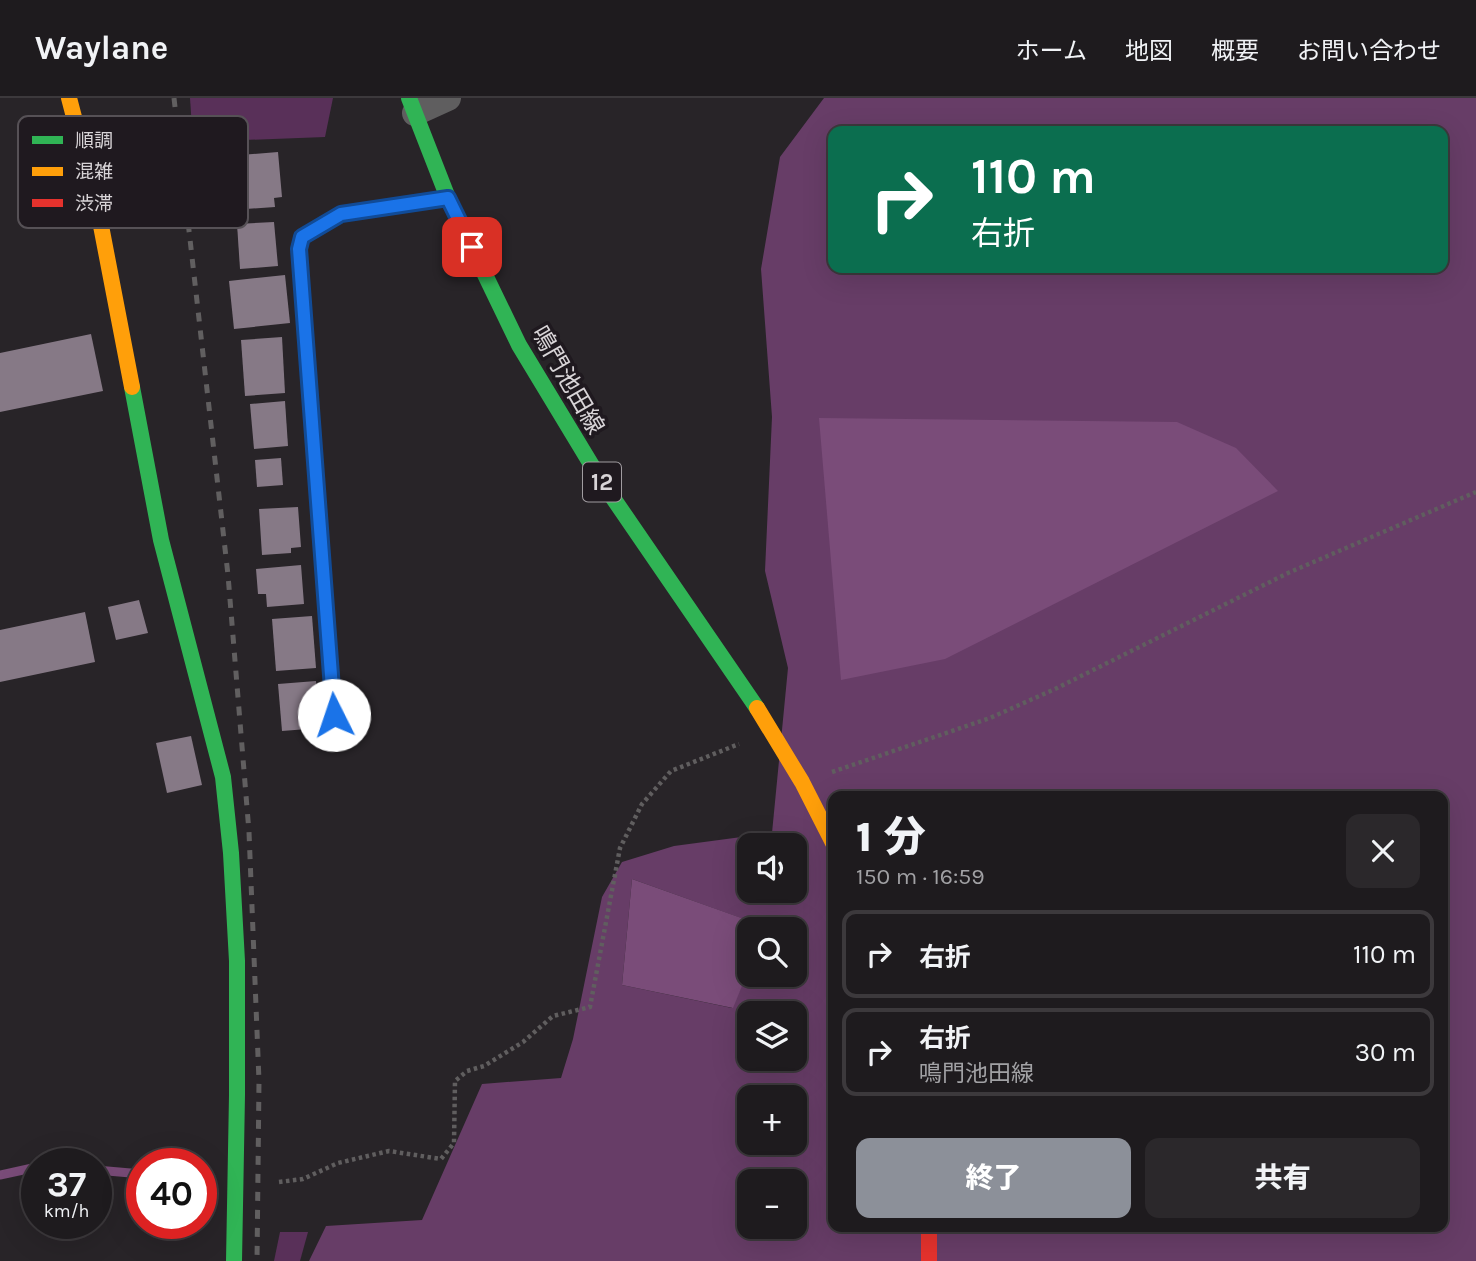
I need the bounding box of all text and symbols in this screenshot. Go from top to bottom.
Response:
text: Waylane [35,29,168,67]
text: ホーム [1016,37,1087,65]
text: 地図 [1125,37,1173,65]
text: 概要 [1211,37,1259,65]
text: お問い合わせ [1297,37,1441,65]
legend [18,116,248,228]
text: 順調 [75,130,113,152]
text: 110 m [971,148,1096,205]
icon: right [856,154,947,245]
text: 混雑 [75,161,113,183]
text: 渋滞 [75,193,113,215]
text: 右折 [971,215,1035,252]
pin [442,217,502,277]
icon: arrive [453,228,491,266]
street label: 鳴門池田線 [526,321,610,439]
road number: 12 [583,462,621,502]
position arrow [297,678,371,752]
text: 1 分 [856,812,925,862]
button: close [1346,814,1420,888]
map controls [737,833,807,1239]
button: sound [737,833,807,903]
text: 150 m · 16:59 [856,863,985,890]
button: search [737,917,807,987]
icon: right [860,935,898,973]
text: 110 m [1353,939,1416,970]
text: 右折 [919,942,971,973]
button: layers [737,1001,807,1071]
text: 右折 [919,1023,971,1054]
icon: right [860,1033,898,1071]
text: 30 m [1355,1037,1416,1068]
text: 鳴門池田線 [919,1060,1034,1087]
button: + [737,1085,807,1155]
button: 終了 [856,1138,1131,1218]
button: 共有 [1145,1138,1420,1218]
speed limit sign: 40 [126,1148,217,1239]
text: 37 [47,1164,86,1205]
button: − [737,1169,807,1239]
text: km/h [44,1200,89,1222]

